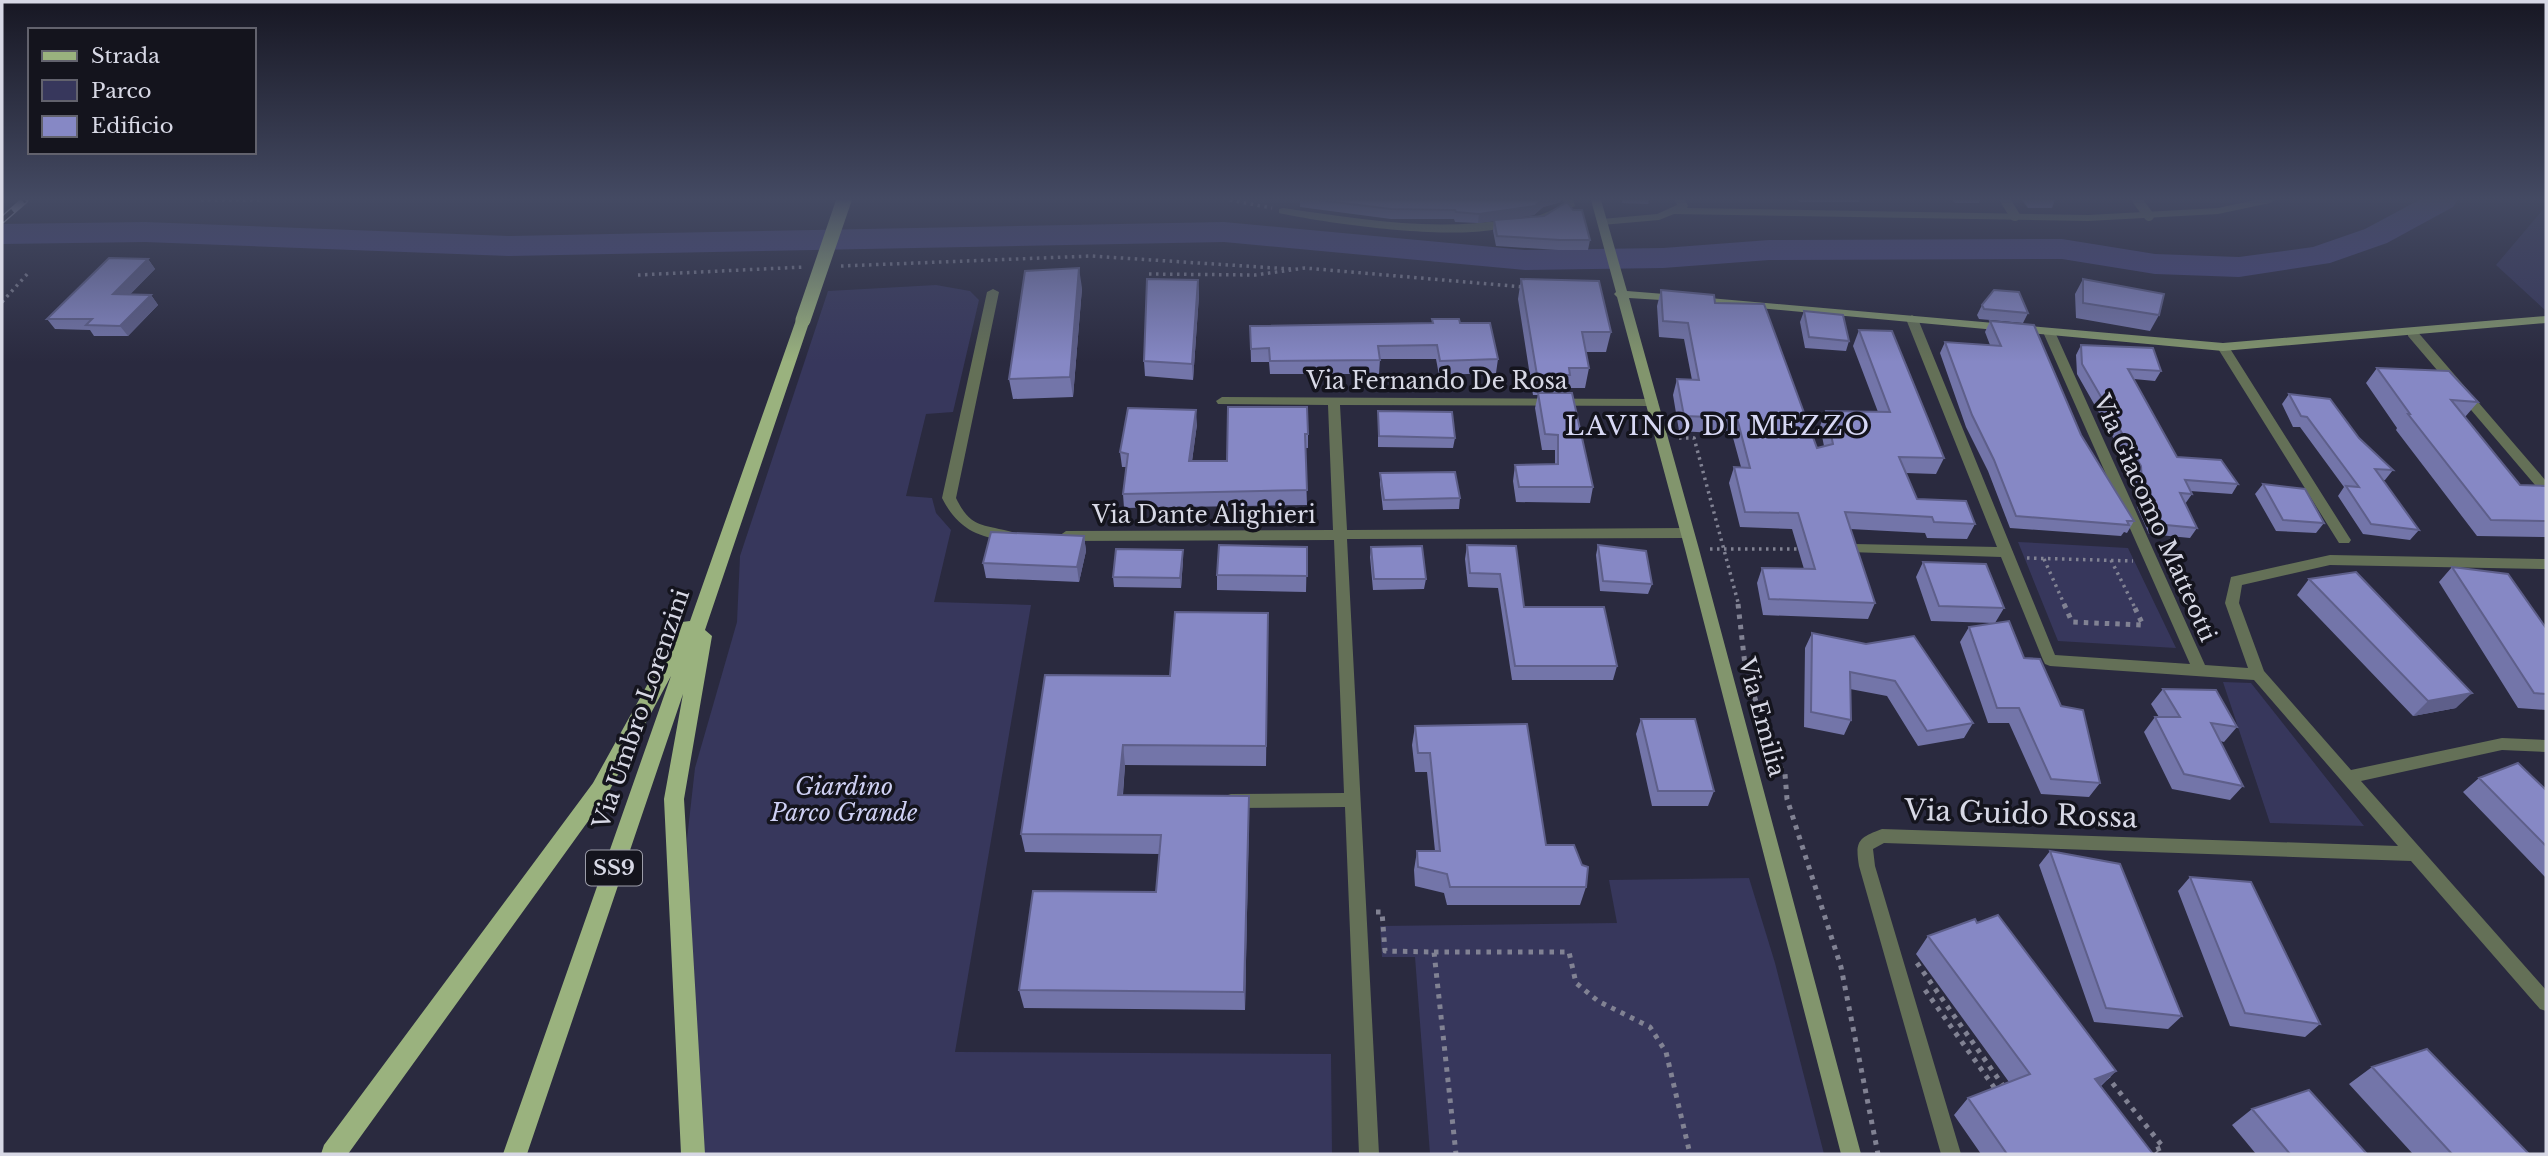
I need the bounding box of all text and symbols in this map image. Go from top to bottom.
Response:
legend [28,28,256,154]
text: Strada [91,43,160,69]
text: Parco [91,78,152,104]
text: Edificio [91,113,173,139]
street label: Via Fernando De Rosa [1305,367,1568,395]
street label: Via Giacomo Matteotti [2087,389,2222,646]
district label: LAVINO DI MEZZO [1565,410,1871,442]
street label: Via Dante Alighieri [1091,501,1316,529]
street label: Via Umbro Lorenzini [586,585,695,834]
street label: Via Emilia [1732,653,1791,780]
park label: Giardino Parco Grande [769,773,918,827]
street label: Via Guido Rossa [1903,792,2139,836]
road number: SS9 [586,850,642,886]

